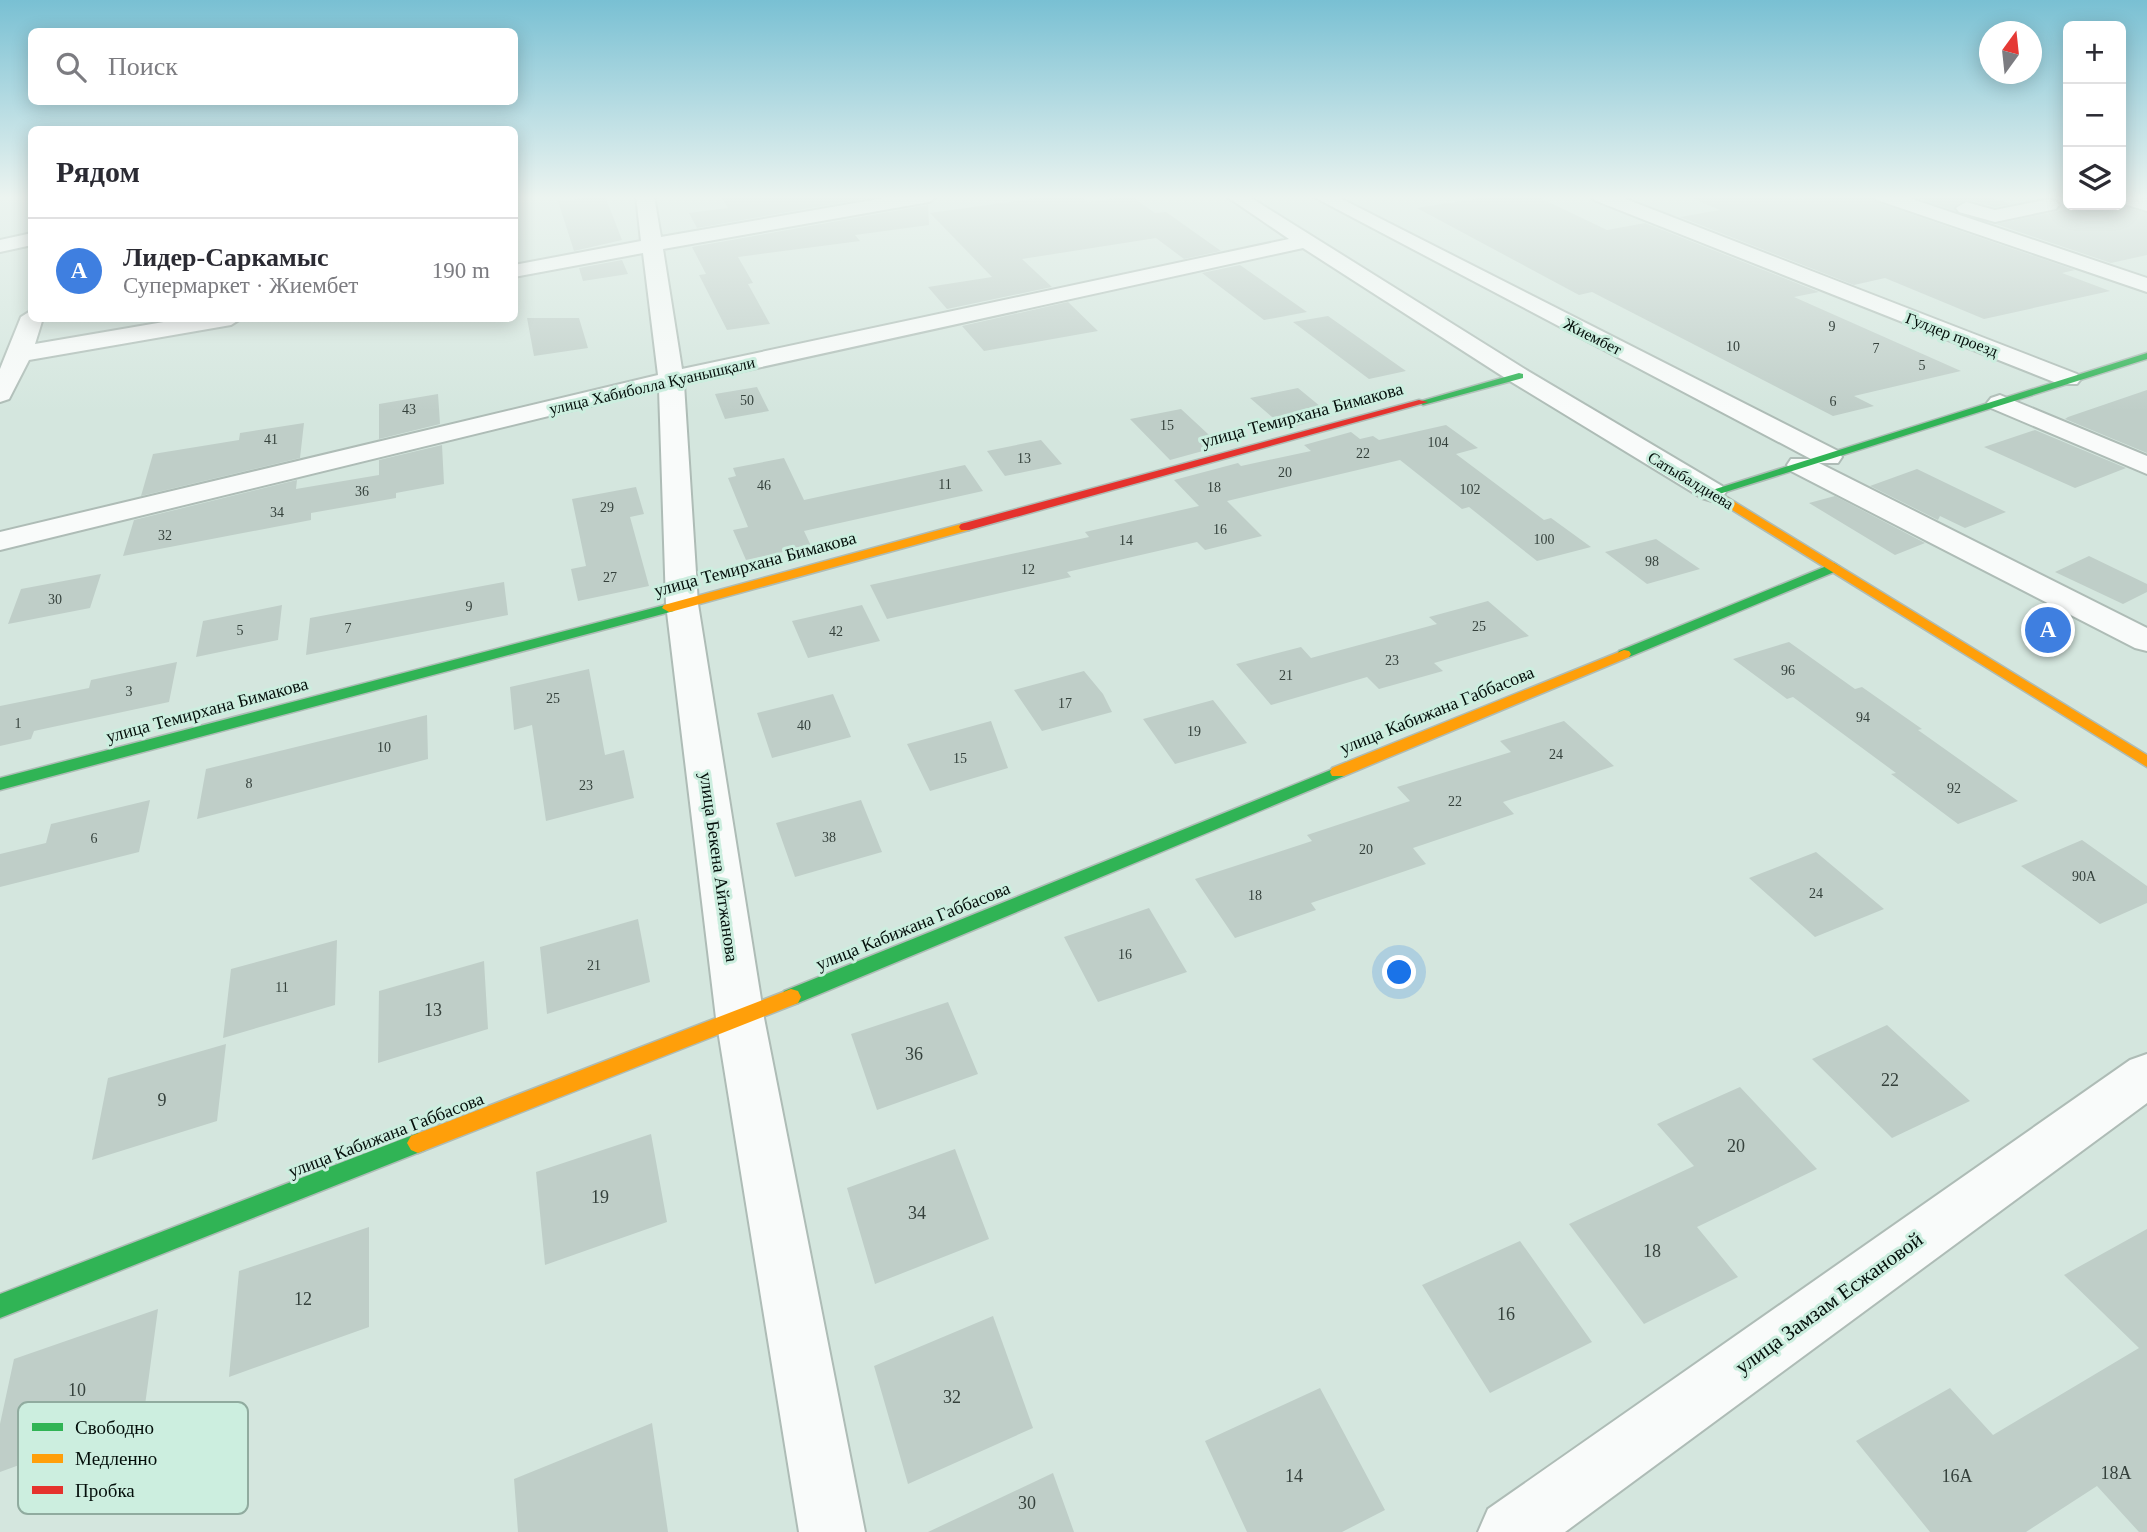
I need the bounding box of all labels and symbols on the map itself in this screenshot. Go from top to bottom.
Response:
north arrow [1979,21,2042,84]
street label: Гулдер проезд [1903,309,2000,361]
street label: Жиембет [1561,315,1624,358]
house number: 9 [1829,319,1836,334]
house number: 10 [1726,339,1740,354]
house number: 7 [1873,341,1880,356]
street label: улица Хабиболла Қуанышқали [548,353,757,418]
house number: 5 [1919,358,1926,373]
street label: улица Темирхана Бимакова [1199,378,1405,452]
house number: 50 [740,393,754,408]
house number: 6 [1830,394,1837,409]
house number: 43 [402,402,416,417]
house number: 15 [1160,418,1174,433]
house number: 41 [264,432,278,447]
house number: 104 [1428,435,1449,450]
house number: 22 [1356,446,1370,461]
street label: Сатыбалдиева [1644,448,1737,513]
house number: 13 [1017,451,1031,466]
house number: 20 [1278,465,1292,480]
house number: 11 [938,477,952,492]
house number: 46 [757,478,771,493]
house number: 18 [1207,480,1221,495]
house number: 102 [1460,482,1481,497]
house number: 36 [355,484,369,499]
house number: 29 [600,500,614,515]
house number: 34 [270,505,284,520]
house number: 16 [1213,522,1227,537]
street label: улица Темирхана Бимакова [652,527,858,601]
house number: 32 [158,528,172,543]
house number: 100 [1534,532,1555,547]
house number: 14 [1119,533,1133,548]
house number: 98 [1645,554,1659,569]
house number: 12 [1021,562,1035,577]
house number: 27 [603,570,617,585]
house number: 30 [48,592,62,607]
house number: 9 [466,599,473,614]
pin: A [2025,604,2071,656]
house number: 25 [1472,619,1486,634]
house number: 7 [345,621,352,636]
house number: 5 [237,623,244,638]
house number: 42 [829,624,843,639]
house number: 23 [1385,653,1399,668]
street label: улица Кабижана Габбасова [1337,662,1537,758]
house number: 96 [1781,663,1795,678]
house number: 21 [1279,668,1293,683]
street label: улица Темирхана Бимакова [104,673,310,747]
house number: 3 [126,684,133,699]
house number: 25 [546,691,560,706]
house number: 17 [1058,696,1072,711]
house number: 94 [1856,710,1870,725]
house number: 1 [15,716,22,731]
house number: 40 [797,718,811,733]
house number: 19 [1187,724,1201,739]
house number: 10 [377,740,391,755]
house number: 24 [1549,747,1563,762]
house number: 15 [953,751,967,766]
street label: улица Бекена Айтжанова [696,771,742,963]
house number: 8 [246,776,253,791]
house number: 23 [579,778,593,793]
house number: 92 [1947,781,1961,796]
house number: 22 [1448,794,1462,809]
house number: 38 [822,830,836,845]
house number: 6 [91,831,98,846]
house number: 20 [1359,842,1373,857]
house number: 90А [2072,869,2097,884]
street label: улица Кабижана Габбасова [813,878,1013,974]
house number: 24 [1809,886,1823,901]
house number: 18 [1248,888,1262,903]
house number: 16 [1118,947,1132,962]
your location [1382,955,1416,989]
house number: 21 [587,958,601,973]
house number: 11 [275,980,289,995]
house number: 13 [424,1000,442,1020]
house number: 36 [905,1044,923,1064]
house number: 22 [1881,1070,1899,1090]
street label: улица Кабижана Габбасова [286,1088,486,1182]
house number: 9 [158,1090,167,1110]
house number: 20 [1727,1136,1745,1156]
house number: 19 [591,1187,609,1207]
house number: 34 [908,1203,926,1223]
street label: улица Замзам Есжановой [1731,1227,1927,1379]
house number: 18 [1643,1241,1661,1261]
house number: 12 [294,1289,312,1309]
house number: 16 [1497,1304,1515,1324]
house number: 10 [68,1380,86,1400]
house number: 32 [943,1387,961,1407]
legend [18,1402,248,1514]
text: Свободно [75,1417,154,1438]
text: Медленно [75,1448,157,1469]
house number: 18А [2101,1463,2132,1483]
house number: 14 [1285,1466,1303,1486]
house number: 16А [1942,1466,1973,1486]
text: Пробка [75,1480,135,1501]
house number: 30 [1018,1493,1036,1513]

